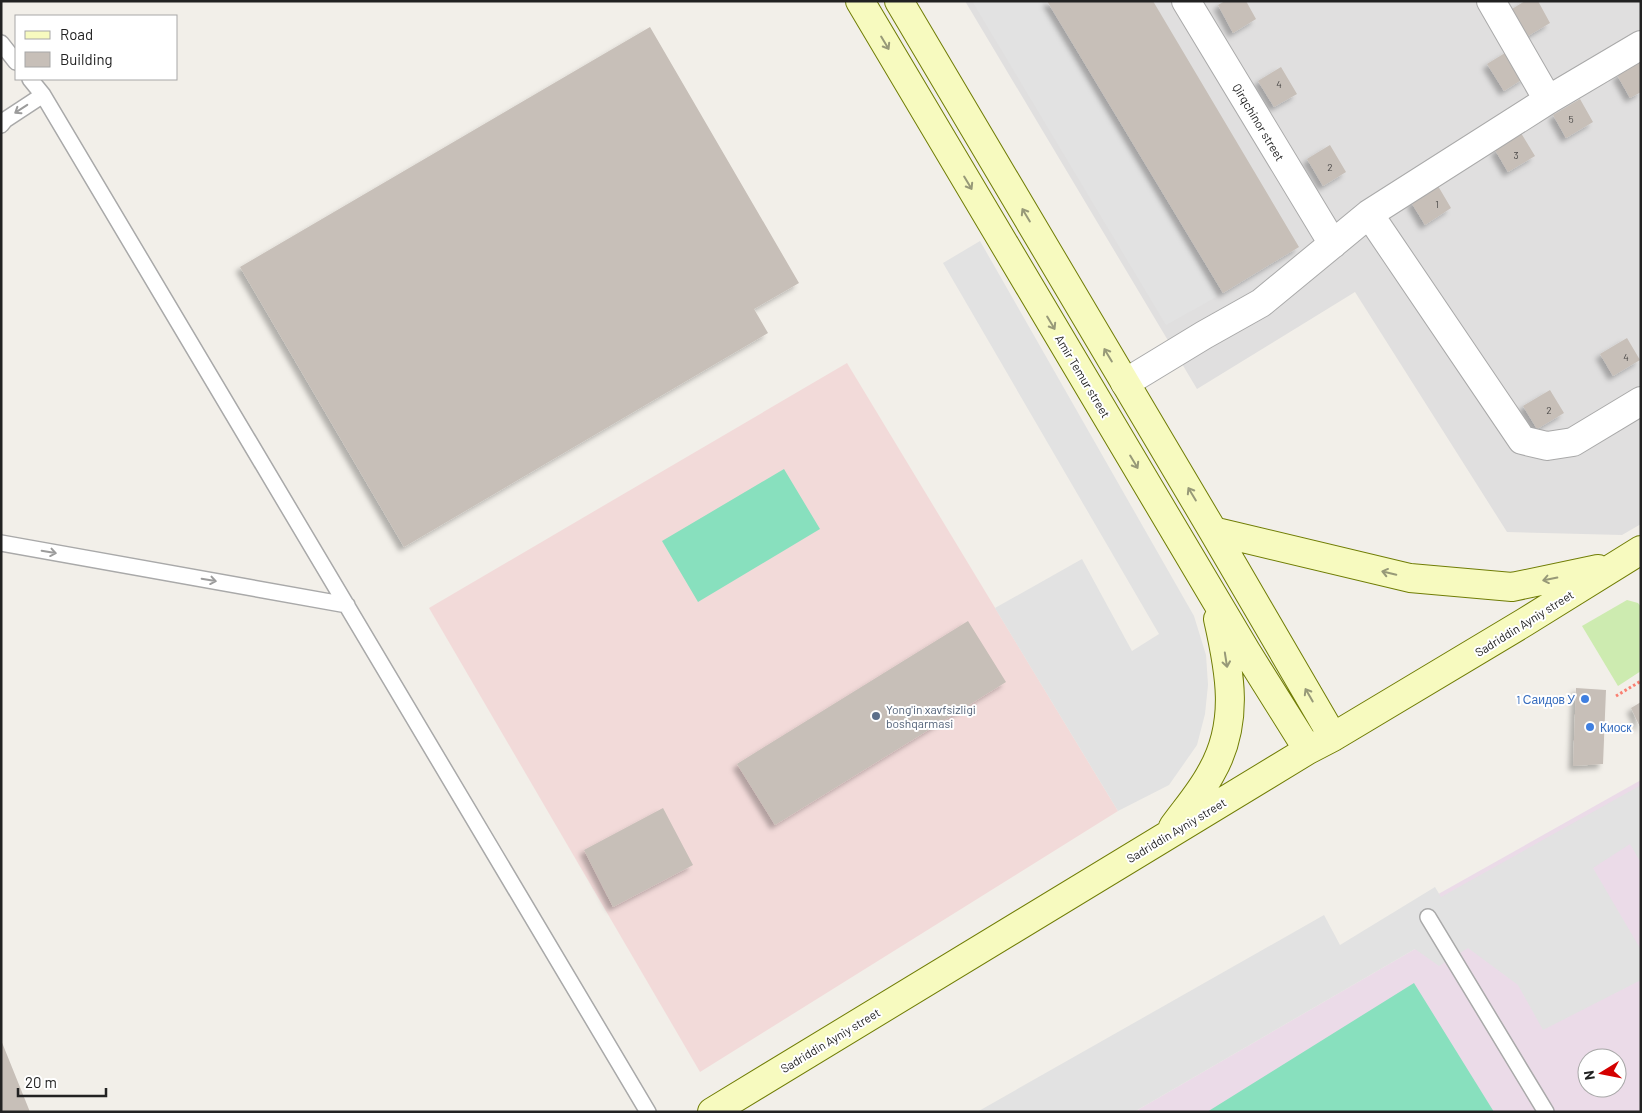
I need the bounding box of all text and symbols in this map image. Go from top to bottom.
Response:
legend [15,15,178,80]
text: Road [60,25,93,43]
one-way arrow [880,36,890,50]
text: Building [60,50,113,68]
house number: 4 [1276,78,1282,90]
street label: Qirqchinor street [1230,81,1288,163]
one-way arrow [15,105,29,115]
house number: 5 [1568,113,1574,125]
house number: 3 [1513,149,1519,161]
house number: 2 [1327,161,1333,173]
one-way arrow [963,175,973,189]
house number: 1 [1435,198,1439,210]
one-way arrow [1020,208,1030,222]
one-way arrow [1046,315,1056,329]
street label: Amir Temur street [1053,332,1113,420]
one-way arrow [1103,348,1113,362]
house number: 4 [1623,351,1629,363]
house number: 2 [1546,404,1552,416]
one-way arrow [1129,455,1139,469]
one-way arrow [1186,488,1196,502]
one-way arrow [41,547,57,557]
one-way arrow [1381,568,1397,577]
one-way arrow [1542,575,1558,585]
one-way arrow [201,576,217,586]
street label: Sadriddin Ayniy street [1472,587,1576,659]
one-way arrow [1222,652,1232,668]
one-way arrow [1303,689,1313,703]
place label: 1 Саидов У [1516,692,1575,707]
marker: 1 Саидов У [1579,693,1591,705]
place label: Yong'in xavfsizligi boshqarmasi [886,702,976,730]
marker: Yong'in xavfsizligi boshqarmasi [870,710,882,722]
place label: Киоск [1600,720,1632,734]
marker: Киоск [1584,721,1596,733]
street label: Sadriddin Ayniy street [1124,795,1228,865]
street label: Sadriddin Ayniy street [778,1005,882,1075]
north arrow [1577,1048,1627,1098]
scale bar [18,1066,105,1098]
text: N [1580,1069,1598,1081]
text: 20 m [25,1073,57,1091]

